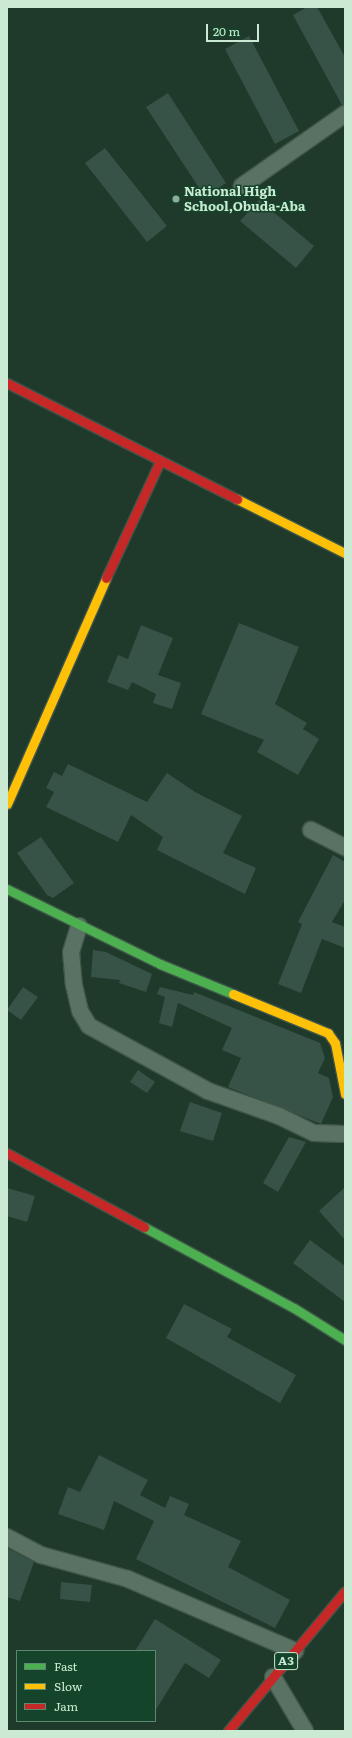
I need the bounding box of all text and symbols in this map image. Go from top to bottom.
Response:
scale bar [208,16,261,42]
text: 20 m [213,22,240,40]
place label: National High School,Obuda-Aba [184,184,305,215]
marker: National High School,Obuda-Aba [171,194,181,204]
legend [16,1650,156,1722]
road number: A3 [274,1651,298,1671]
text: Fast [54,1657,77,1675]
text: Slow [54,1677,82,1695]
text: Jam [54,1697,78,1715]

